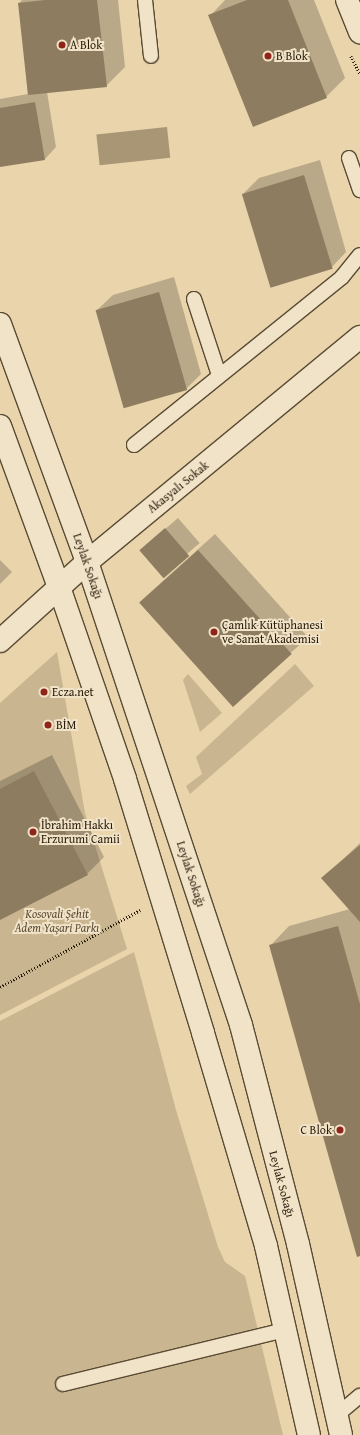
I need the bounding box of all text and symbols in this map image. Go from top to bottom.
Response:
place label: A Blok [70,38,102,52]
marker: A Blok [57,40,67,50]
place label: B Blok [276,49,308,63]
marker: B Blok [263,51,273,61]
street label: Akasyalı Sokak [145,458,211,516]
street label: Leylak Sokağı [70,531,106,601]
place label: Çamlık Kütüphanesi ve Sanat Akademisi [222,618,323,646]
marker: Çamlık Kütüphanesi ve Sanat Akademisi [209,627,219,637]
place label: Ecza.net [52,685,94,699]
marker: Ecza.net [39,687,49,697]
place label: BİM [56,718,76,732]
marker: BİM [43,720,53,730]
place label: İbrahim Hakkı Erzurumi Camii [41,818,120,846]
marker: İbrahim Hakkı Erzurumi Camii [28,827,38,837]
street label: Leylak Sokağı [174,839,208,909]
park label: Kosovali Şehit Adem Yaşari Parkı [15,907,99,935]
place label: C Blok [300,1123,332,1137]
marker: C Blok [335,1125,345,1135]
street label: Leylak Sokağı [266,1149,298,1219]

